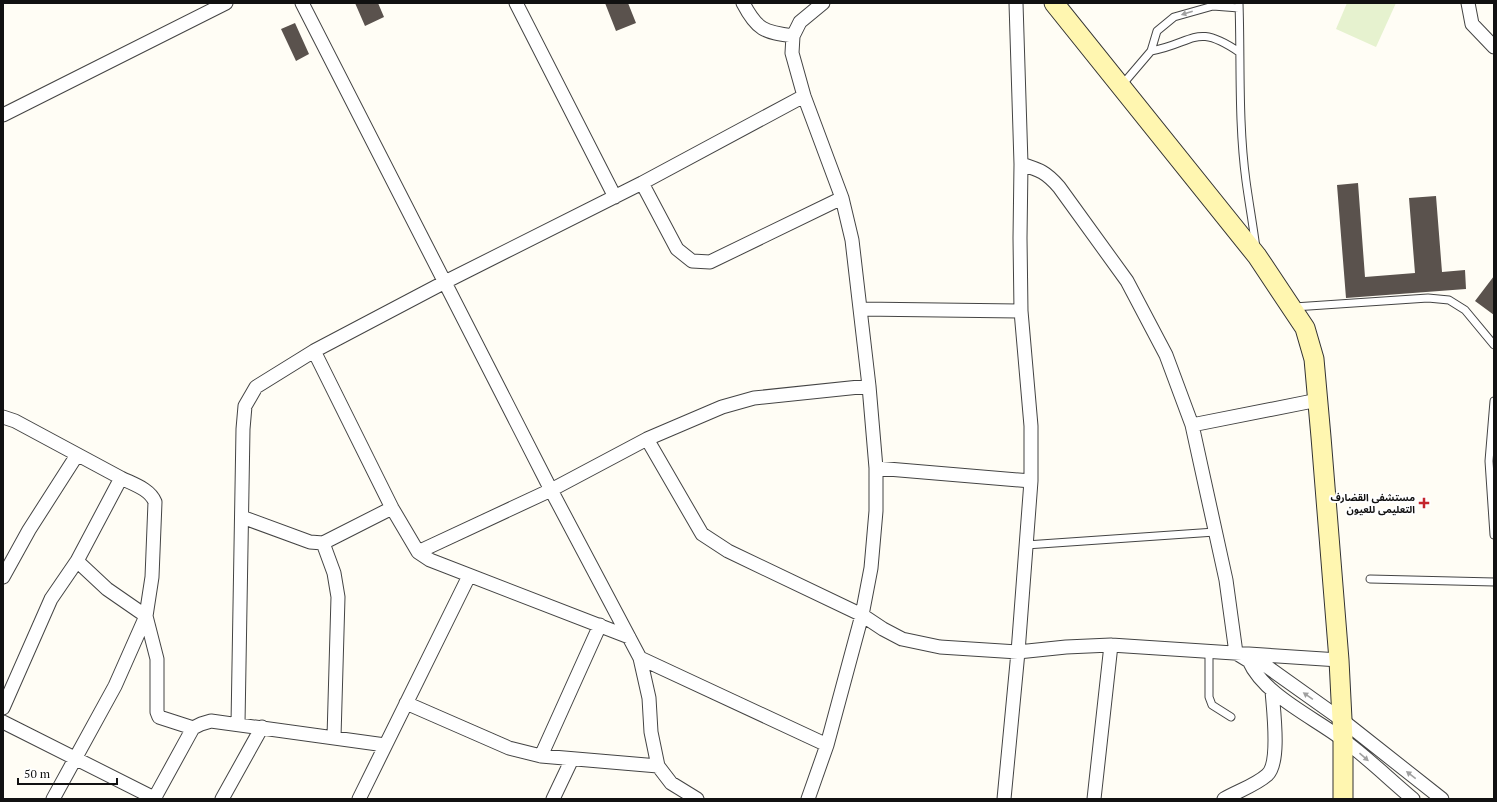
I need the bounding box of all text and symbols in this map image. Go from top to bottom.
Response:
one-way arrow [1180,11,1192,17]
place label: مستشفى القضارف التعليمى للعيون [1330,491,1415,516]
marker: مستشفى القضارف التعليمى للعيون [1418,497,1430,509]
one-way arrow [1302,692,1313,700]
one-way arrow [1358,752,1369,761]
scale bar [18,760,117,786]
text: 50 m [24,766,51,781]
one-way arrow [1405,770,1416,779]

